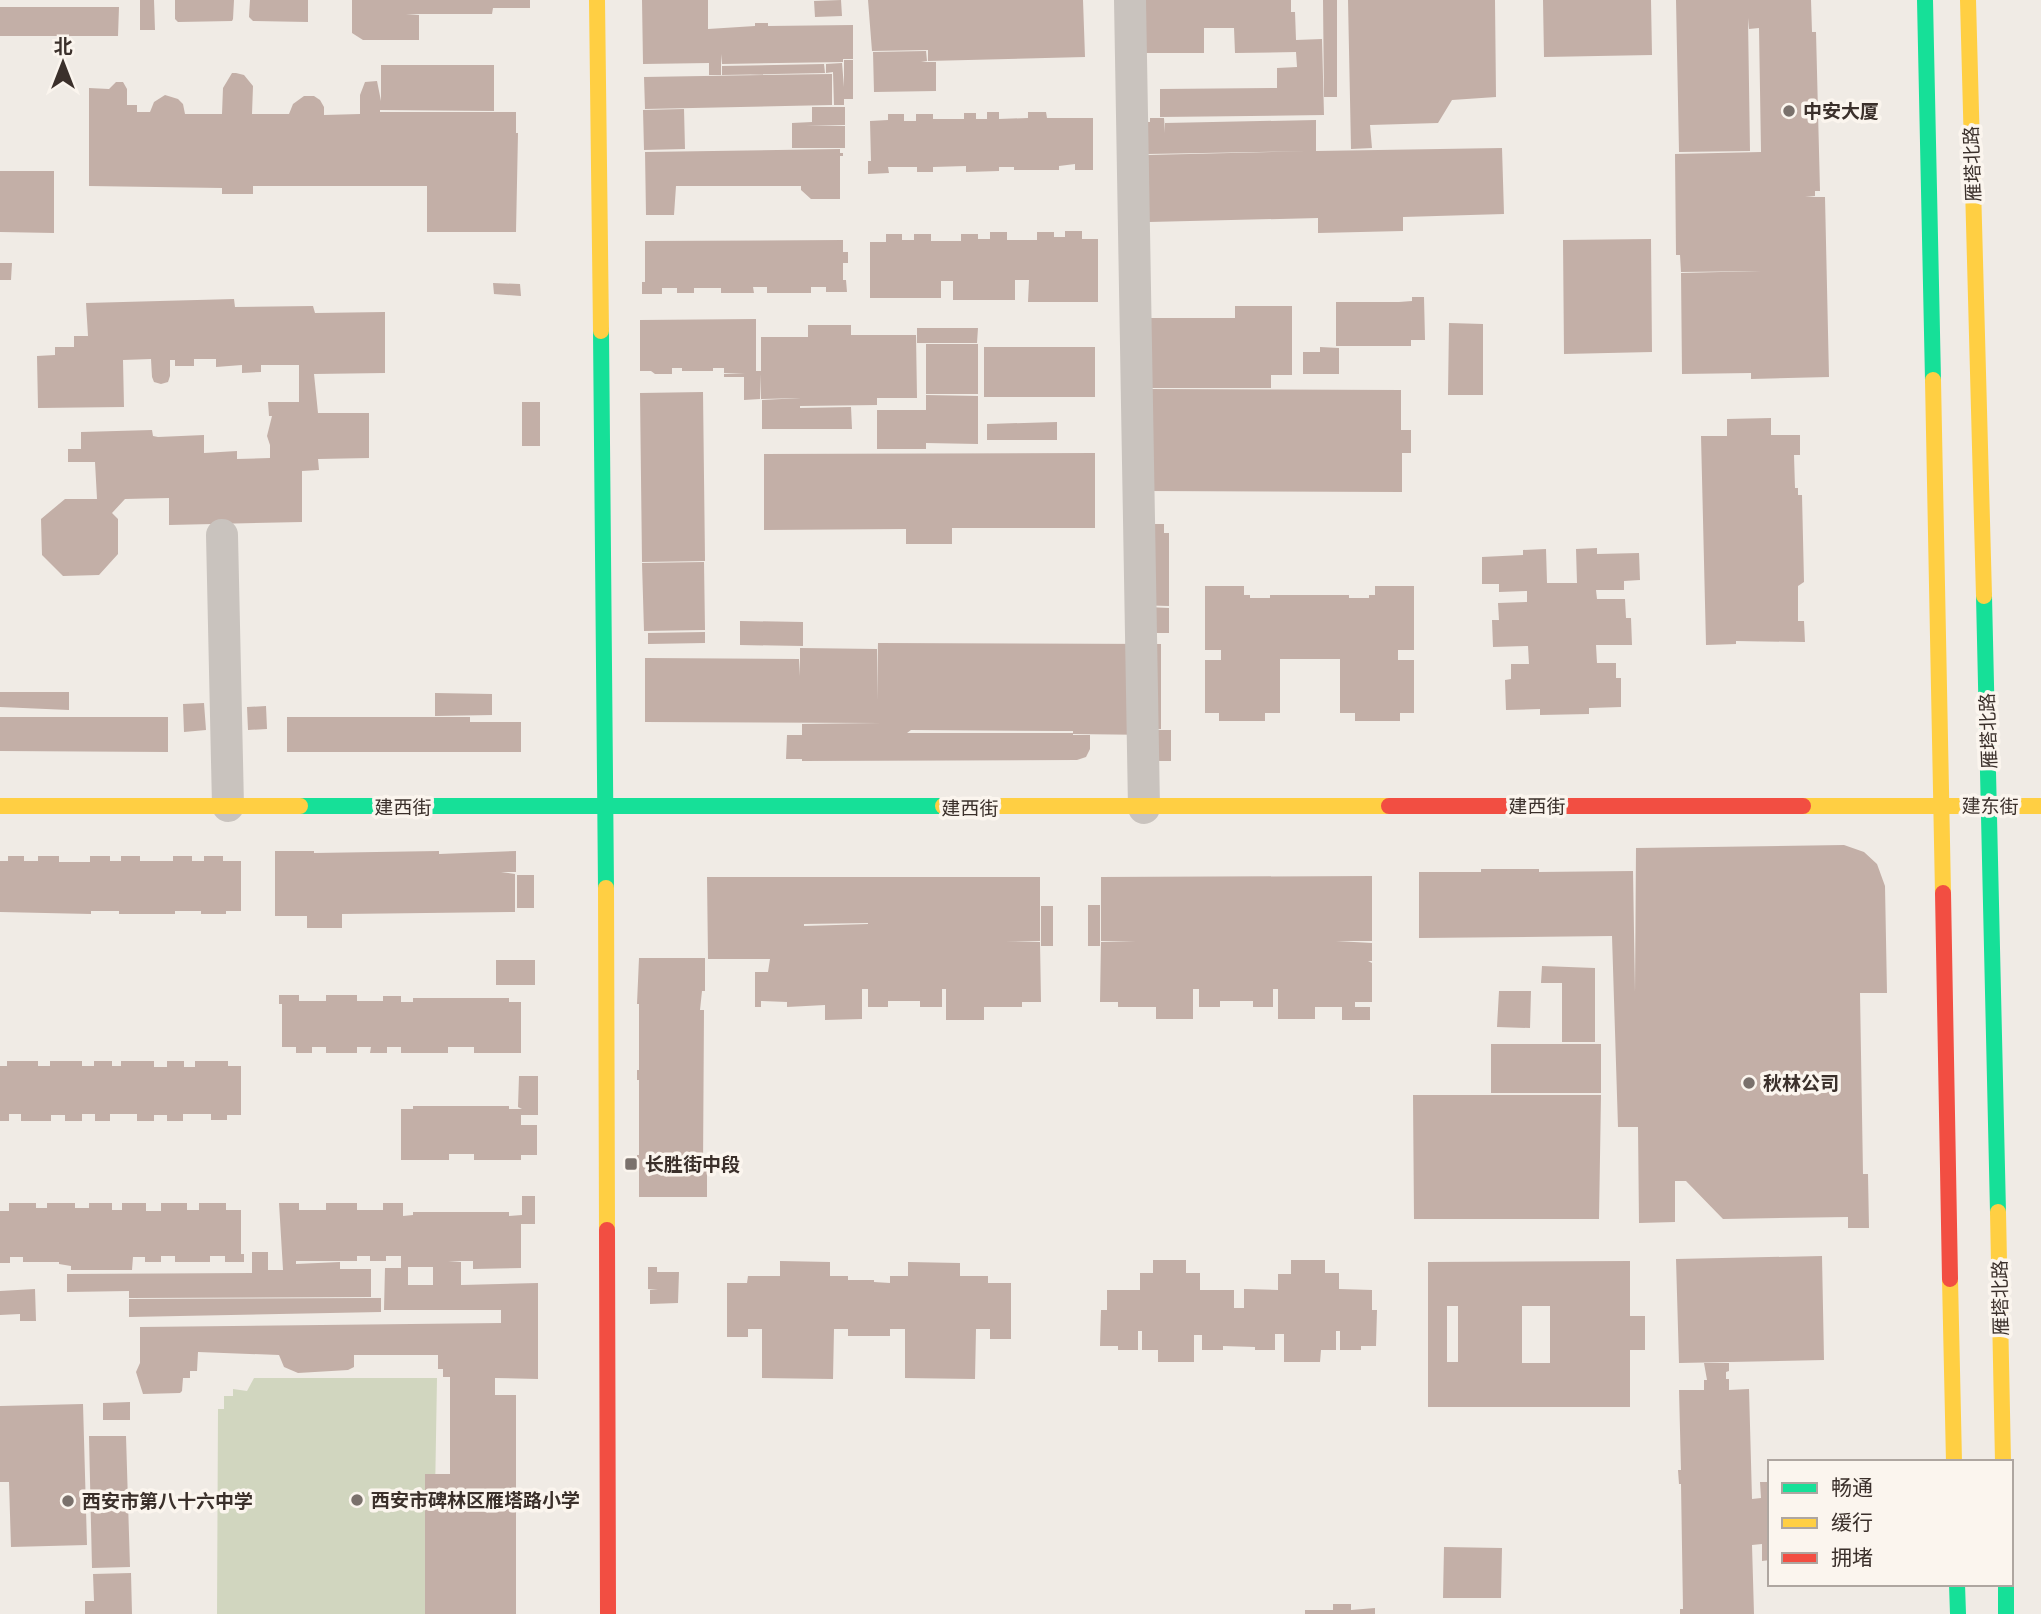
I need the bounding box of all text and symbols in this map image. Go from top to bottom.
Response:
north arrow [28,28,98,98]
text: 北 [53,33,73,59]
place label: 中安大厦 [1803,98,1879,124]
marker: 中安大厦 [1781,103,1797,119]
street label: 雁塔北路 [1958,126,1986,202]
street label: 雁塔北路 [1974,693,2002,769]
street label: 建西街 [1508,793,1566,819]
street label: 建东街 [1961,793,2019,819]
street label: 建西街 [374,794,432,820]
street label: 建西街 [941,795,999,821]
place label: 秋林公司 [1763,1070,1839,1096]
marker: 秋林公司 [1741,1075,1757,1091]
place label: 长胜街中段 [645,1151,740,1177]
marker: 长胜街中段 [623,1156,639,1172]
street label: 雁塔北路 [1986,1260,2014,1336]
legend [1768,1460,2013,1586]
text: 畅通 [1831,1473,1873,1502]
place label: 西安市碑林区雁塔路小学 [371,1487,580,1513]
place label: 西安市第八十六中学 [82,1488,253,1514]
marker: 西安市碑林区雁塔路小学 [349,1492,365,1508]
marker: 西安市第八十六中学 [60,1493,76,1509]
text: 缓行 [1831,1508,1873,1537]
text: 拥堵 [1831,1543,1873,1572]

